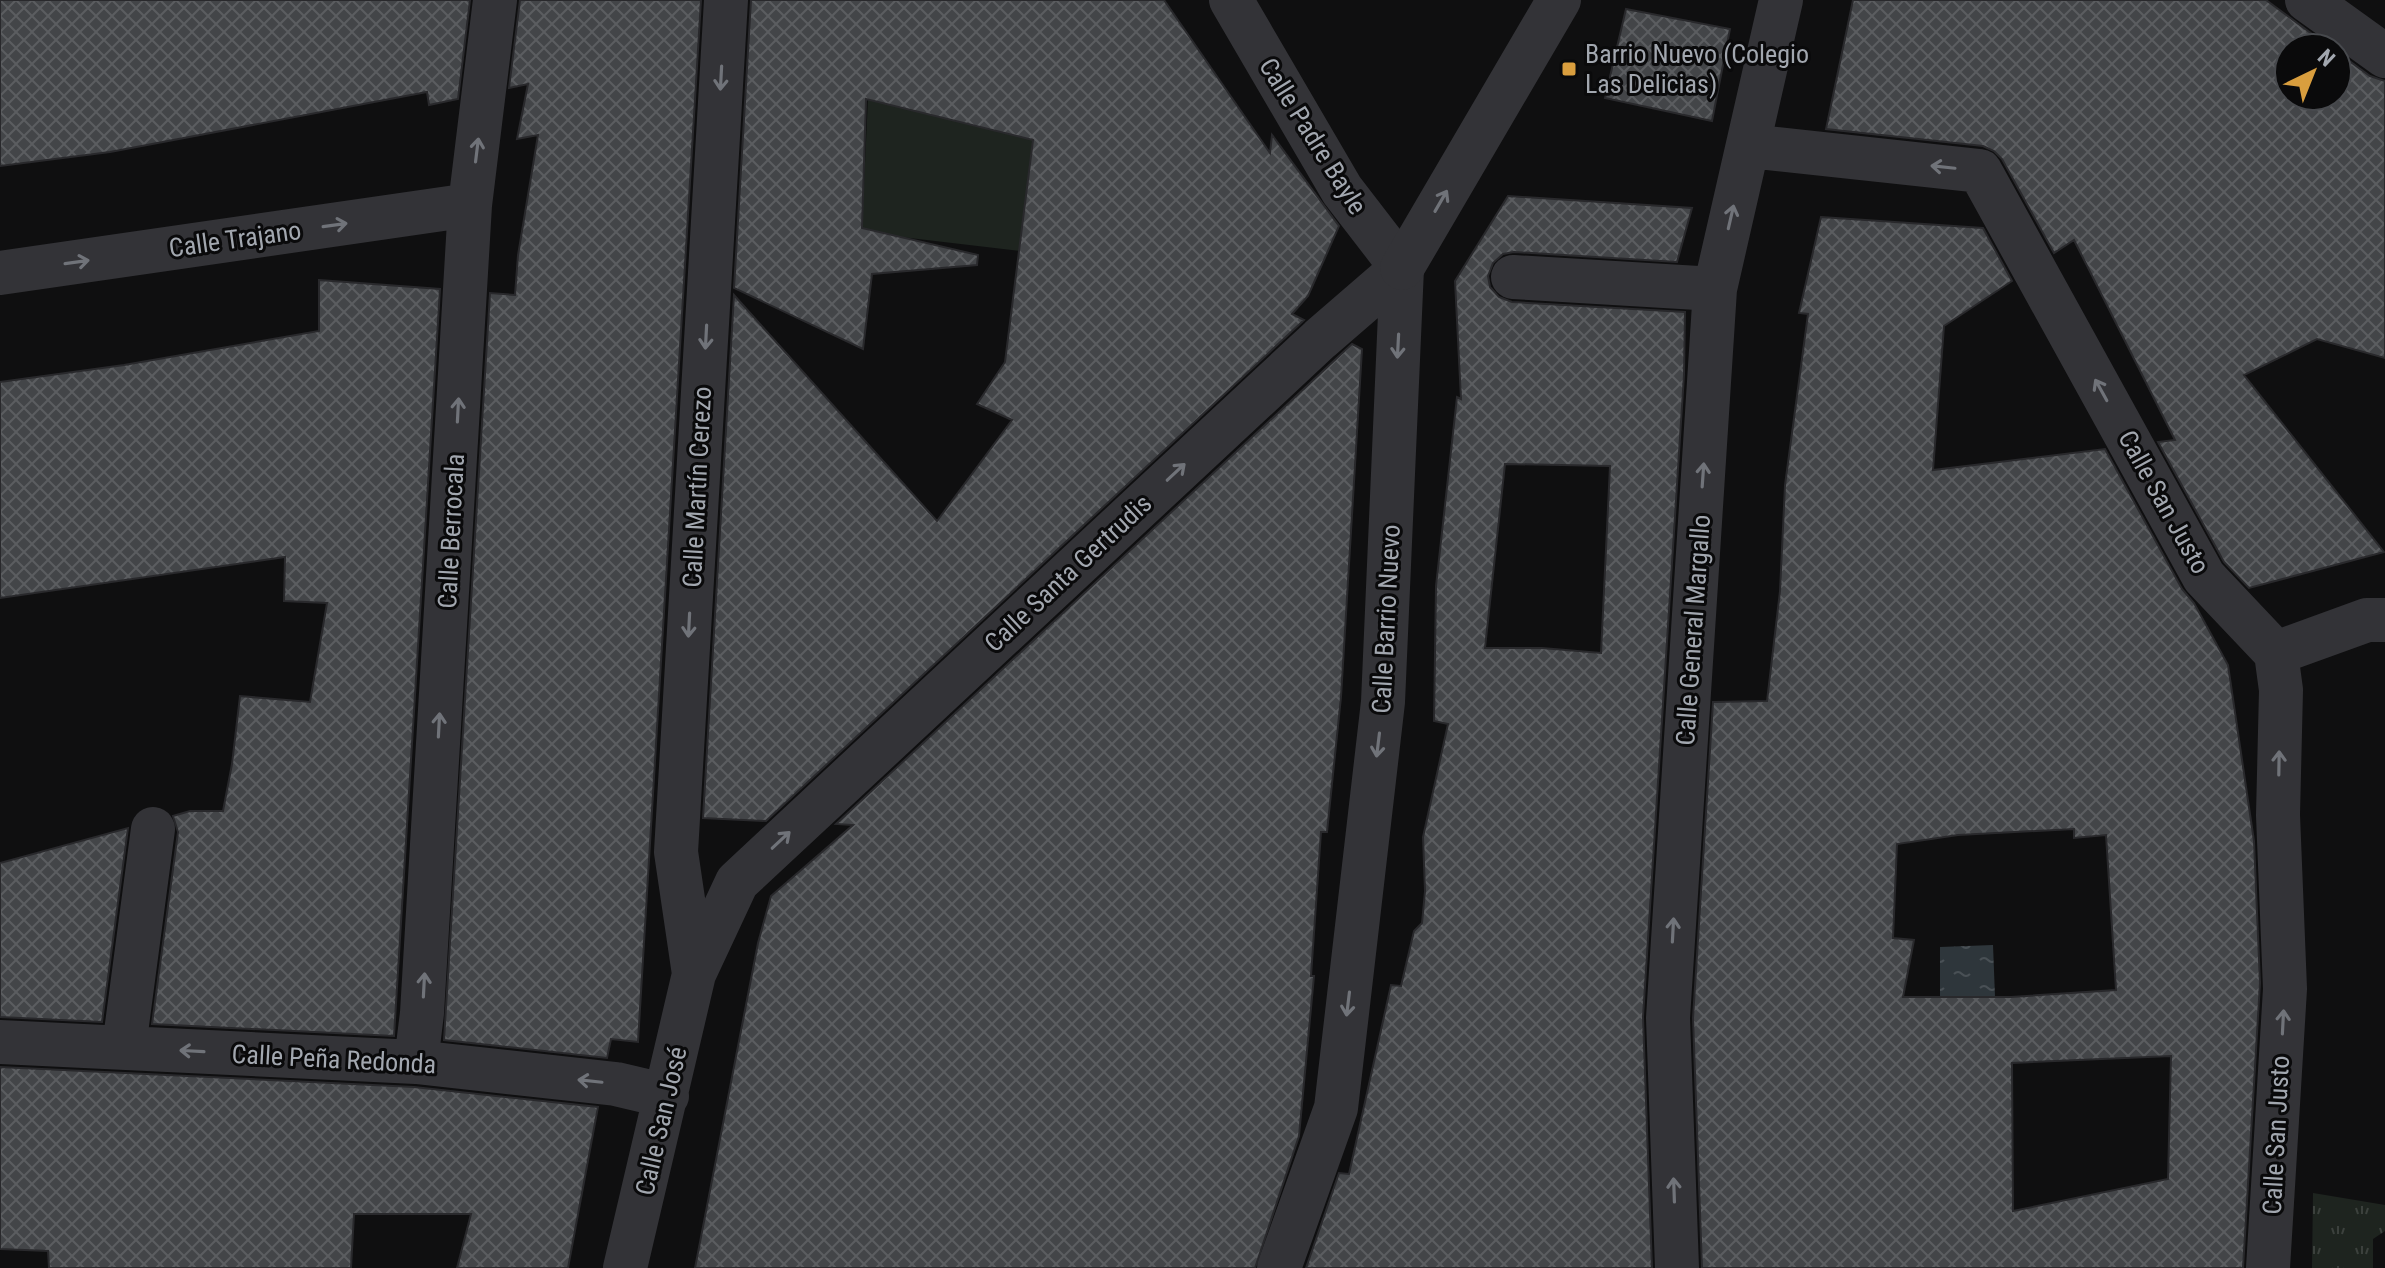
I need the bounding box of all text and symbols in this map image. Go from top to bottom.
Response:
north arrow [2273,32,2353,112]
place label: Barrio Nuevo (Colegio Las Delicias) [1585,39,1809,99]
text: N [2313,44,2340,71]
street label: Calle Padre Bayle [1253,52,1373,220]
marker: Barrio Nuevo (Colegio Las Delicias) [1560,60,1578,78]
one-way arrow [714,64,729,91]
one-way arrow [469,138,484,164]
one-way arrow [1930,159,1957,174]
one-way arrow [1434,190,1450,213]
one-way arrow [1724,205,1739,231]
street label: Calle Trajano [167,215,303,263]
one-way arrow [322,217,347,232]
one-way arrow [64,254,89,269]
one-way arrow [698,323,713,350]
one-way arrow [1391,332,1406,359]
one-way arrow [2093,379,2109,402]
street label: Calle Martín Cerezo [677,386,717,588]
one-way arrow [451,397,466,424]
street label: Calle San Justo [2112,425,2216,579]
street label: Calle Berrocala [432,453,470,609]
one-way arrow [1696,462,1711,489]
one-way arrow [1166,463,1186,482]
street label: Calle Santa Gertrudis [978,488,1158,658]
street label: Calle General Margallo [1670,514,1716,746]
street label: Calle Barrio Nuevo [1366,524,1406,714]
one-way arrow [681,611,696,638]
one-way arrow [432,712,447,739]
one-way arrow [1370,732,1385,757]
one-way arrow [2272,750,2287,777]
one-way arrow [771,831,791,850]
one-way arrow [1666,917,1681,944]
one-way arrow [417,972,432,999]
one-way arrow [1341,990,1356,1017]
one-way arrow [2276,1009,2291,1036]
street label: Calle Peña Redonda [231,1039,437,1079]
one-way arrow [179,1043,206,1058]
street label: Calle San José [629,1044,693,1198]
street label: Calle San Justo [2257,1055,2295,1215]
one-way arrow [577,1074,604,1089]
one-way arrow [1666,1177,1682,1204]

